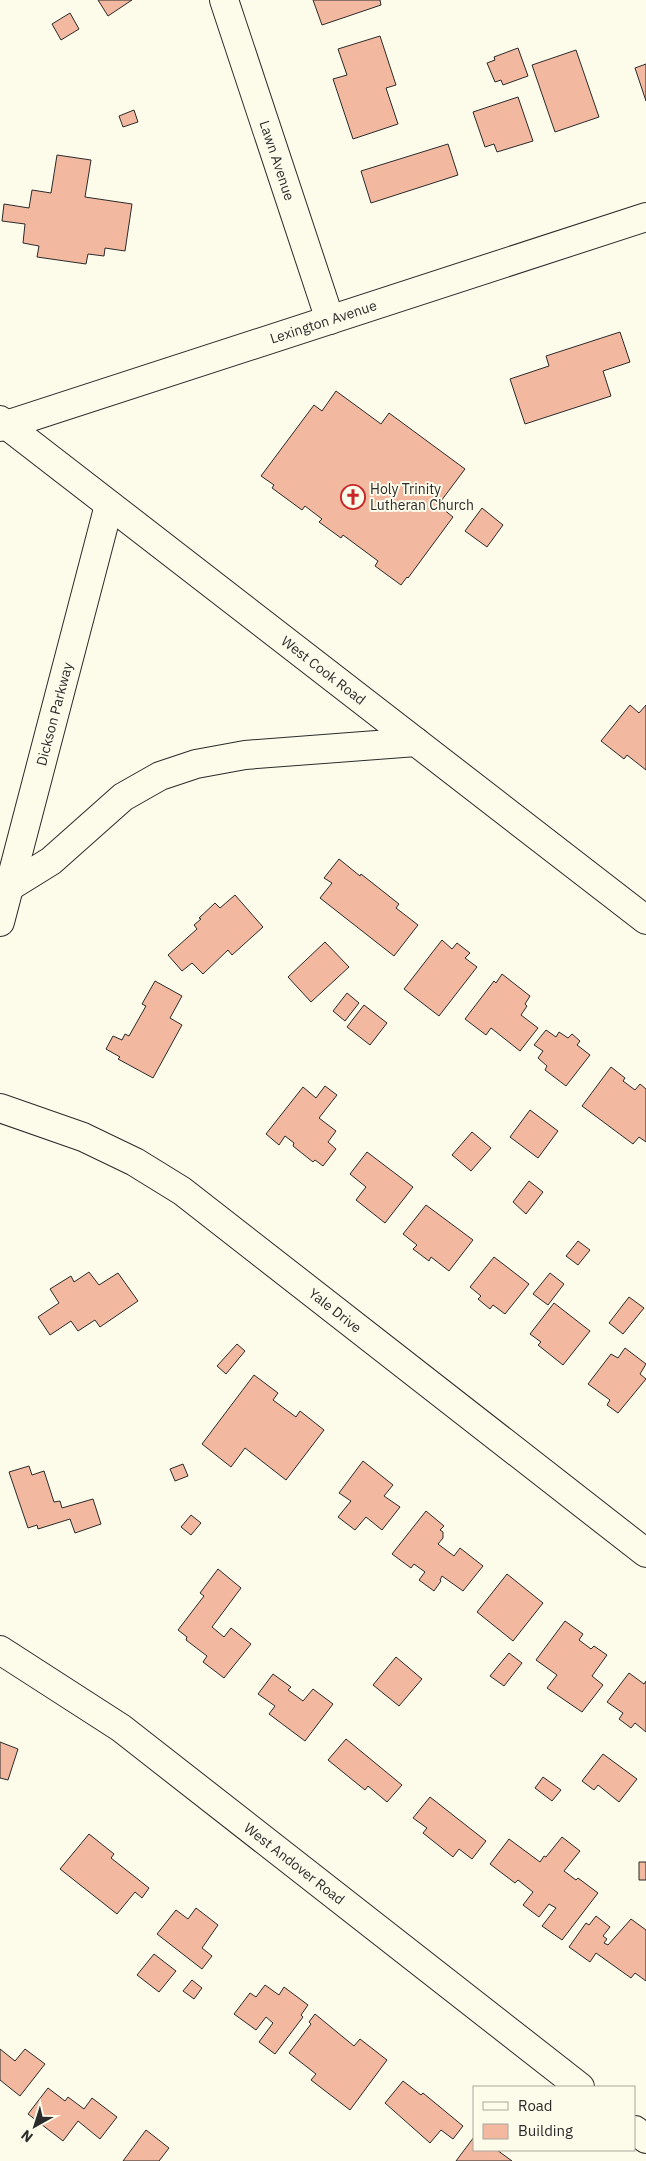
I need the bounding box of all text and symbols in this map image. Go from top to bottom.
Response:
street label: Lawn Avenue [256,118,299,203]
street label: Lexington Avenue [268,296,379,348]
place label: Holy Trinity Lutheran Church [370,480,474,514]
church icon: Holy Trinity Lutheran Church [340,484,366,510]
street label: West Cook Road [278,632,369,709]
street label: Dickson Parkway [32,660,77,768]
street label: Yale Drive [305,1284,365,1337]
street label: West Andover Road [240,1819,348,1908]
legend [473,2086,636,2151]
text: Road [518,2096,553,2115]
north arrow [10,2101,60,2151]
text: Building [518,2121,573,2140]
text: N [17,2126,36,2146]

